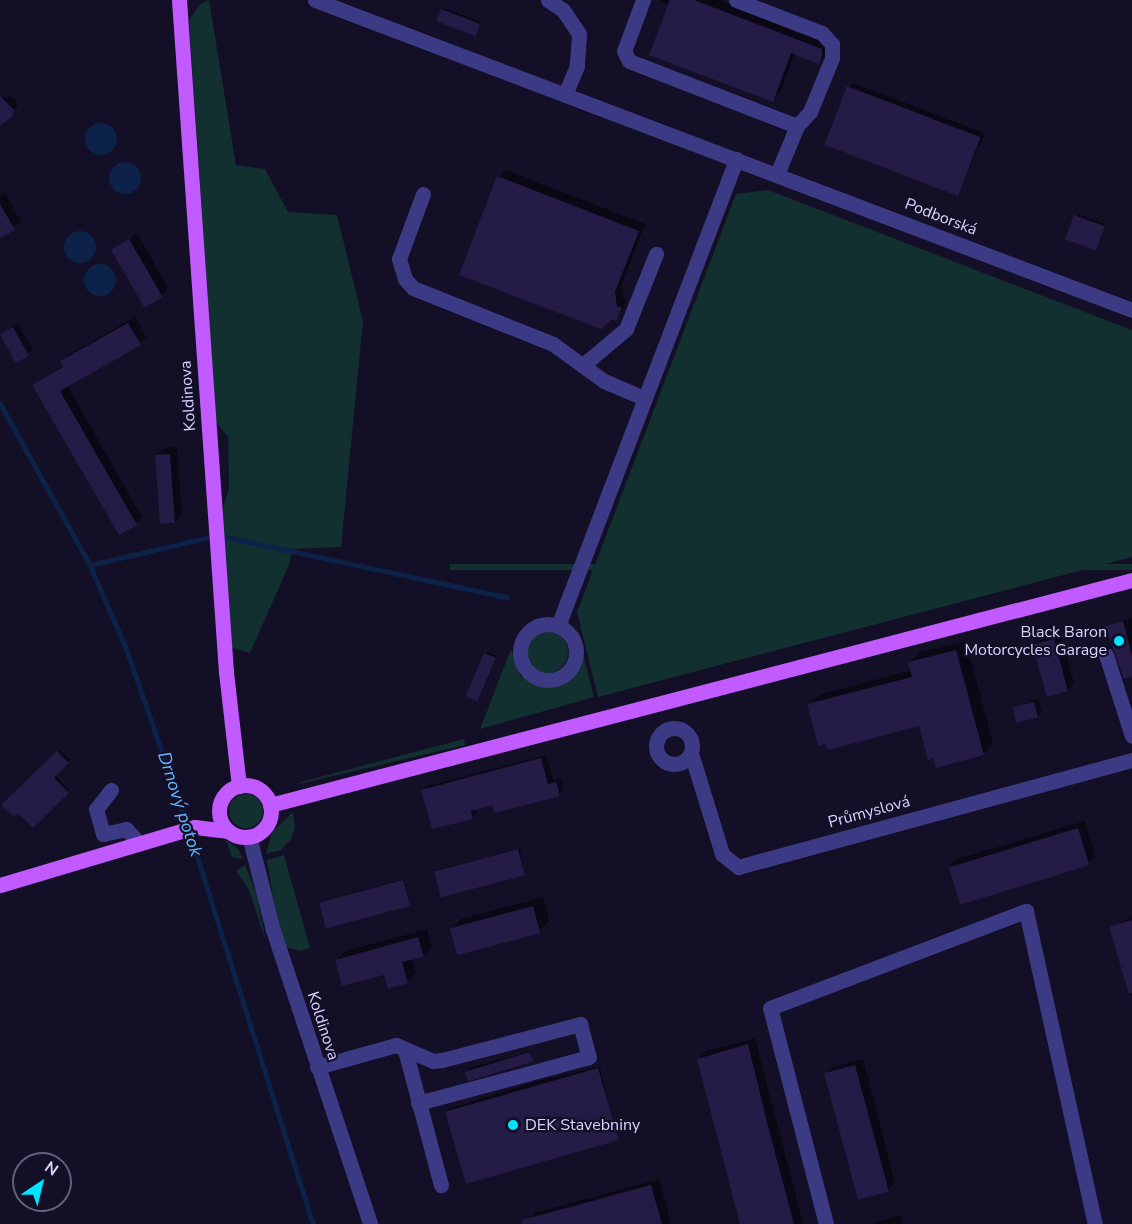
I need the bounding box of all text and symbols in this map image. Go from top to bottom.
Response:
street label: Podborská [902,194,980,240]
street label: Koldinova [176,360,200,432]
place label: Black Baron Motorcycles Garage [964,622,1107,660]
marker: Black Baron Motorcycles Garage [1112,634,1126,648]
water label: Drnový potok [153,749,207,859]
street label: Průmyslová [826,792,912,832]
street label: Koldinova [303,989,343,1063]
place label: DEK Stavebniny [525,1115,640,1135]
marker: DEK Stavebniny [506,1118,520,1132]
north arrow [12,1152,72,1212]
text: N [40,1156,62,1181]

